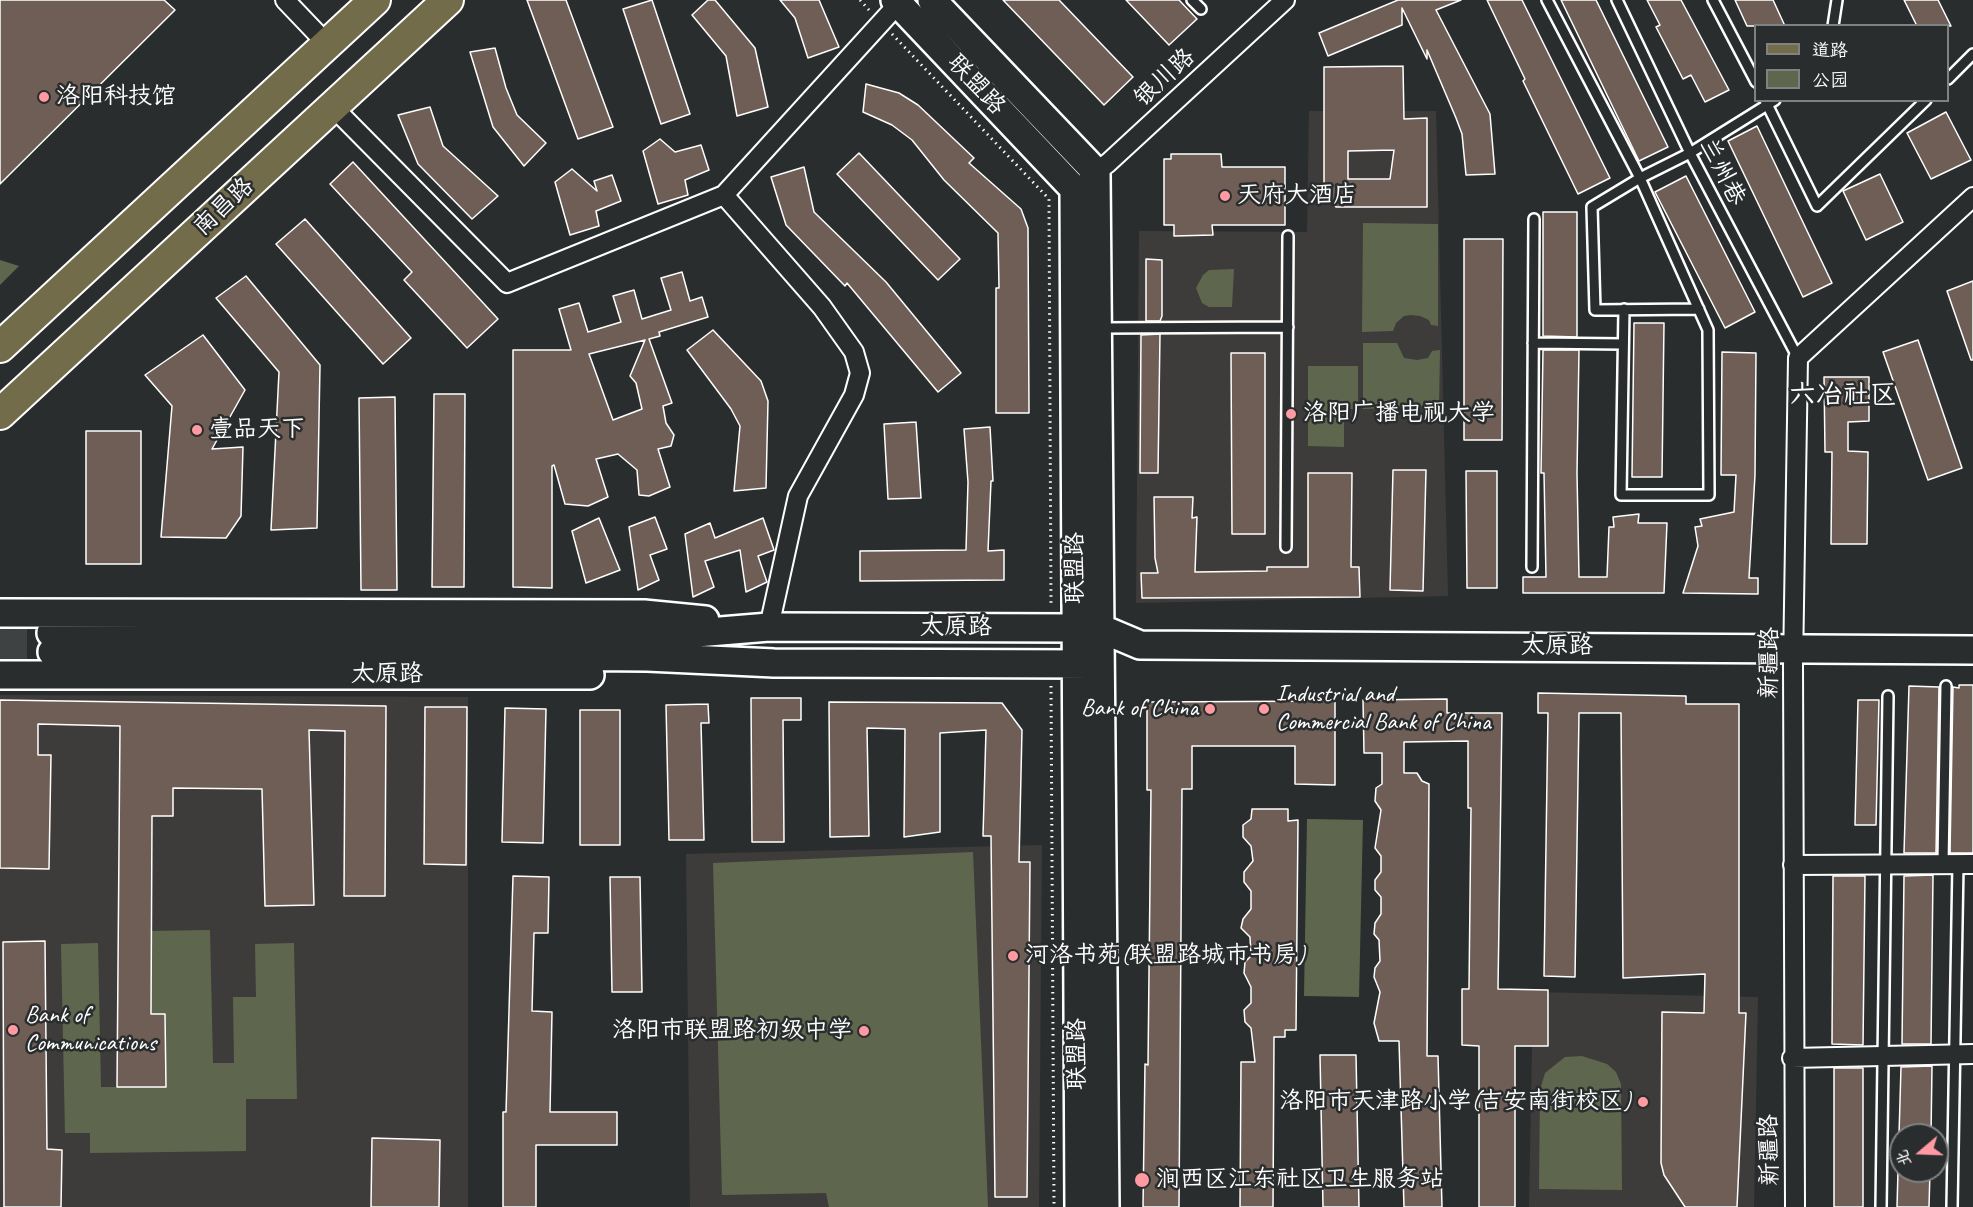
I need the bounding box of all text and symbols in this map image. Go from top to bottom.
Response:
legend [1754,24,1949,102]
text: 道路 [1812,39,1848,61]
street label: 银川路 [1129,43,1201,113]
street label: 联盟路 [941,49,1011,121]
text: 公园 [1812,69,1848,91]
place label: 洛阳科技馆 [56,83,176,111]
marker: 洛阳科技馆 [37,90,51,104]
street label: 兰州巷 [1693,133,1751,211]
street label: 南昌路 [188,172,260,242]
place label: 天府大酒店 [1237,182,1357,210]
marker: 天府大酒店 [1218,189,1232,203]
district label: 六冶社区 [1789,380,1897,412]
place label: 洛阳广播电视大学 [1303,400,1495,428]
marker: 洛阳广播电视大学 [1284,407,1298,421]
place label: 壹品天下 [209,416,305,444]
marker: 壹品天下 [190,423,204,437]
street label: 联盟路 [1062,532,1090,604]
street label: 太原路 [920,614,992,642]
street label: 新疆路 [1755,627,1785,699]
street label: 太原路 [1521,633,1593,661]
street label: 太原路 [351,661,423,689]
place label: Industrial and Commercial Bank of China [1276,681,1491,737]
place label: Bank of China [1081,695,1198,723]
marker: Bank of China [1203,702,1217,716]
marker: Industrial and Commercial Bank of China [1257,702,1271,716]
place label: 河洛书苑(联盟路城市书房) [1025,942,1305,970]
marker: 河洛书苑(联盟路城市书房) [1006,949,1020,963]
place label: Bank of Communications [25,1002,156,1058]
place label: 洛阳市联盟路初级中学 [612,1017,852,1045]
street label: 联盟路 [1064,1018,1092,1090]
marker: Bank of Communications [6,1023,20,1037]
marker: 洛阳市联盟路初级中学 [857,1024,871,1038]
place label: 洛阳市天津路小学(吉安南街校区) [1279,1088,1631,1116]
marker: 洛阳市天津路小学(吉安南街校区) [1636,1095,1650,1109]
street label: 新疆路 [1755,1114,1785,1186]
north arrow [1889,1123,1949,1183]
text: 北 [1892,1147,1916,1169]
place label: 涧西区江东社区卫生服务站 [1156,1166,1444,1194]
marker: 涧西区江东社区卫生服务站 [1133,1171,1151,1189]

